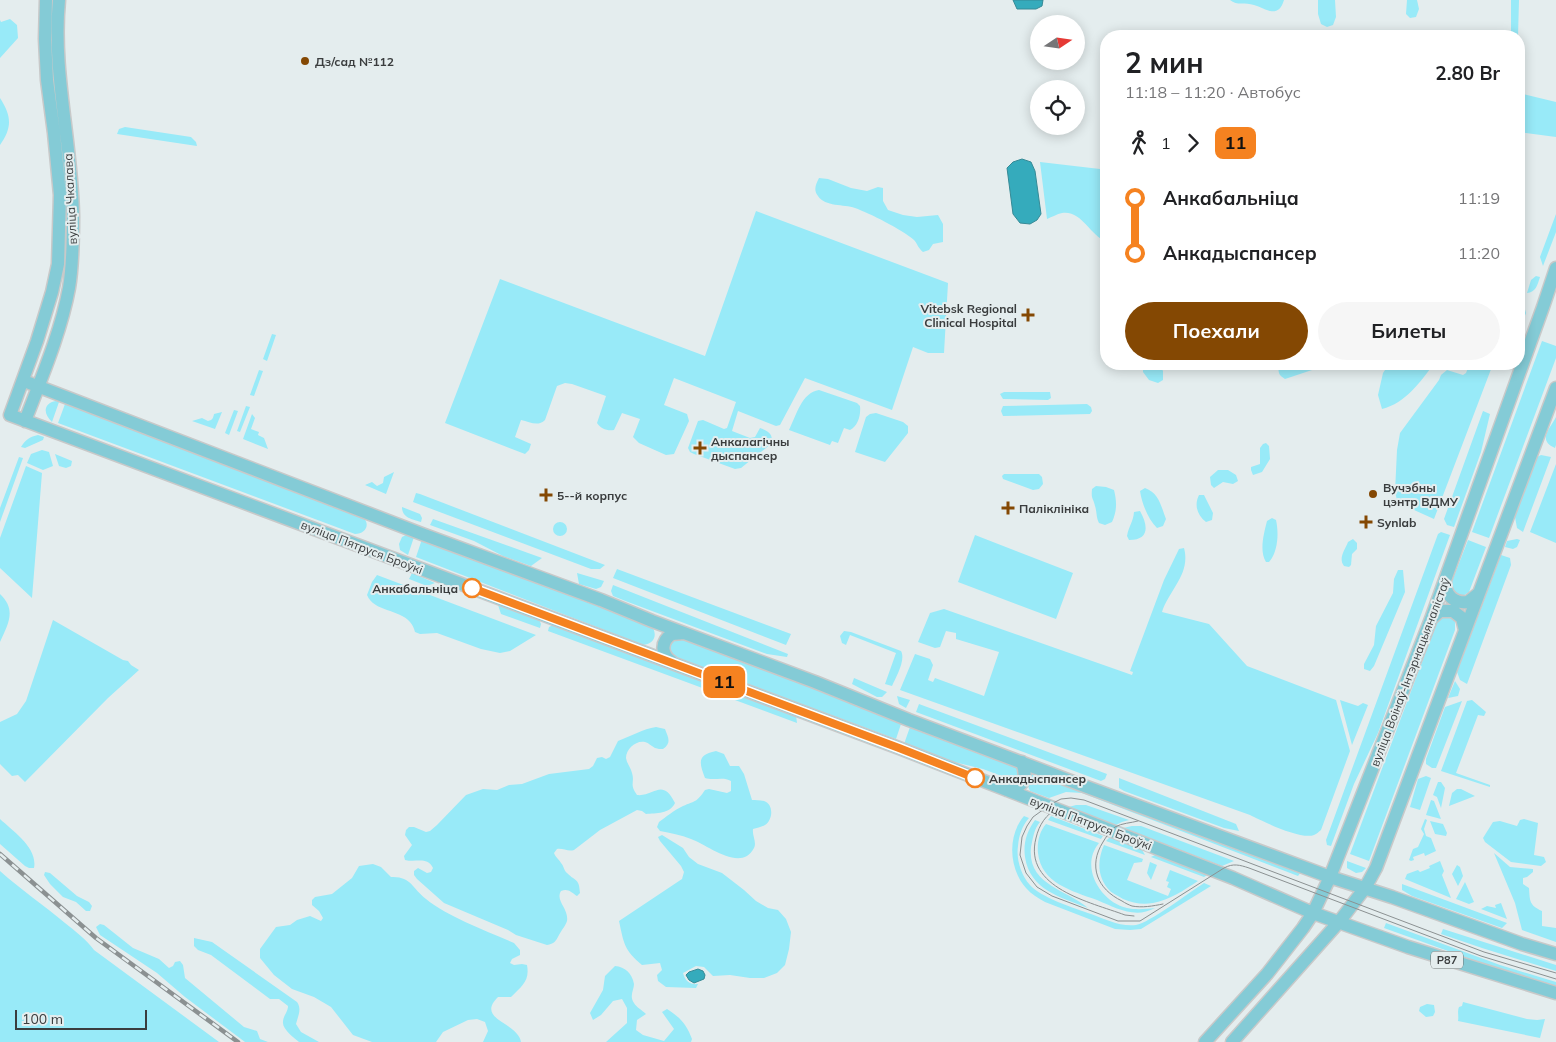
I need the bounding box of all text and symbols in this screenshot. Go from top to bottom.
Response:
north arrow [1030,15,1085,70]
map controls [1030,15,1085,135]
text: 2 мин [1125,45,1204,80]
place label: Дз/сад №112 [315,54,394,69]
marker: Дз/сад №112 [299,55,311,67]
text: 2.80 Br [1435,61,1500,85]
button: locate [1030,80,1085,135]
text: 11:18 – 11:20 · Автобус [1125,82,1301,102]
icon: walk [1125,129,1153,157]
icon: forward [1179,129,1207,157]
text: 11 [1225,131,1246,154]
text: 1 [1161,133,1171,153]
street label: вуліца Чкалава [60,153,80,245]
text: Анкабальніца [1163,186,1299,210]
text: 11:19 [1458,188,1500,208]
text: Анкадыспансер [1163,241,1317,265]
text: 11:20 [1458,243,1500,263]
place label: Vitebsk Regional Clinical Hospital [919,301,1017,330]
button: Поехали [1125,302,1308,360]
button: Билеты [1318,302,1500,360]
marker: Vitebsk Regional Clinical Hospital [1021,308,1035,322]
place label: Анкалагічны дыспансер [711,434,790,463]
marker: Анкалагічны дыспансер [693,441,707,455]
place label: Вучэбны цэнтр ВДМУ [1383,480,1459,509]
marker: 5--й корпус [539,488,553,502]
place label: 5--й корпус [557,488,627,503]
marker: Вучэбны цэнтр ВДМУ [1367,488,1379,500]
marker: Паліклініка [1001,501,1015,515]
place label: Паліклініка [1019,501,1089,516]
marker: Synlab [1359,515,1373,529]
place label: Synlab [1377,515,1416,530]
street label: вуліца Пятруся Броўкі [299,517,425,577]
street label: вуліца Воінаў-Інтэрнацыяналістаў [1367,575,1453,769]
marker: Анкабальніца [462,578,482,598]
place label: Анкабальніца [372,581,458,596]
line badge: 11 [702,666,746,698]
text: 11 [713,670,735,693]
marker: Анкадыспансер [965,768,985,788]
place label: Анкадыспансер [989,771,1087,786]
street label: вуліца Пятруся Броўкі [1028,793,1154,853]
road number: Р87 [1431,952,1463,968]
scale bar [15,1007,148,1030]
text: 100 m [22,1010,63,1028]

